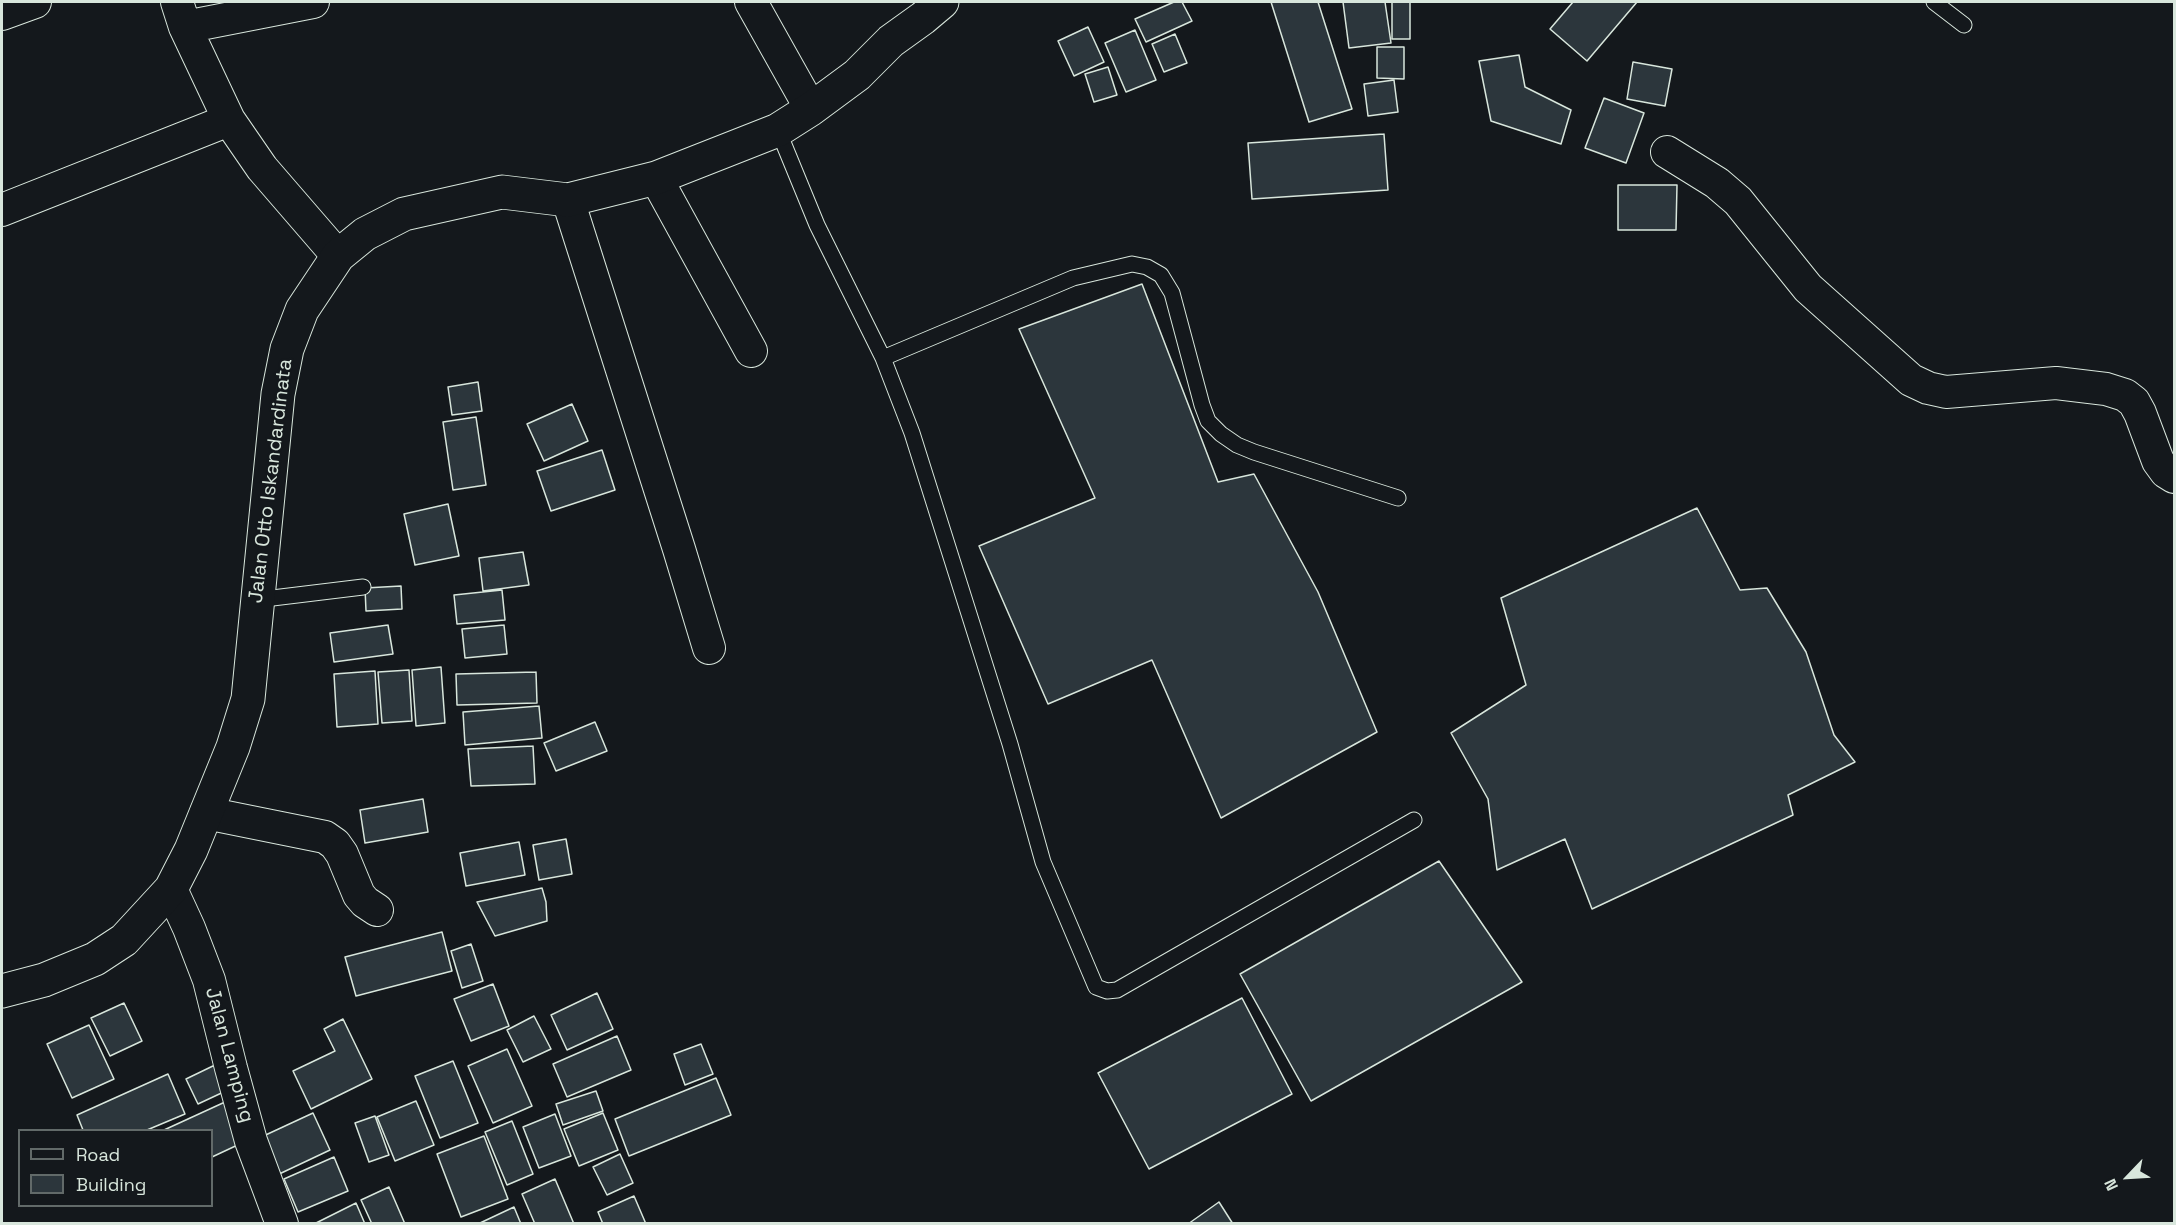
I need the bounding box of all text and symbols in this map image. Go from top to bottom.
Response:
street label: Jalan Otto Iskandardinata [244,357,298,605]
street label: Jalan Lamping [199,985,259,1125]
legend [18,1129,213,1207]
text: Road [76,1143,120,1166]
north arrow [2098,1147,2158,1207]
text: Building [76,1173,146,1196]
text: N [2099,1176,2123,1194]

